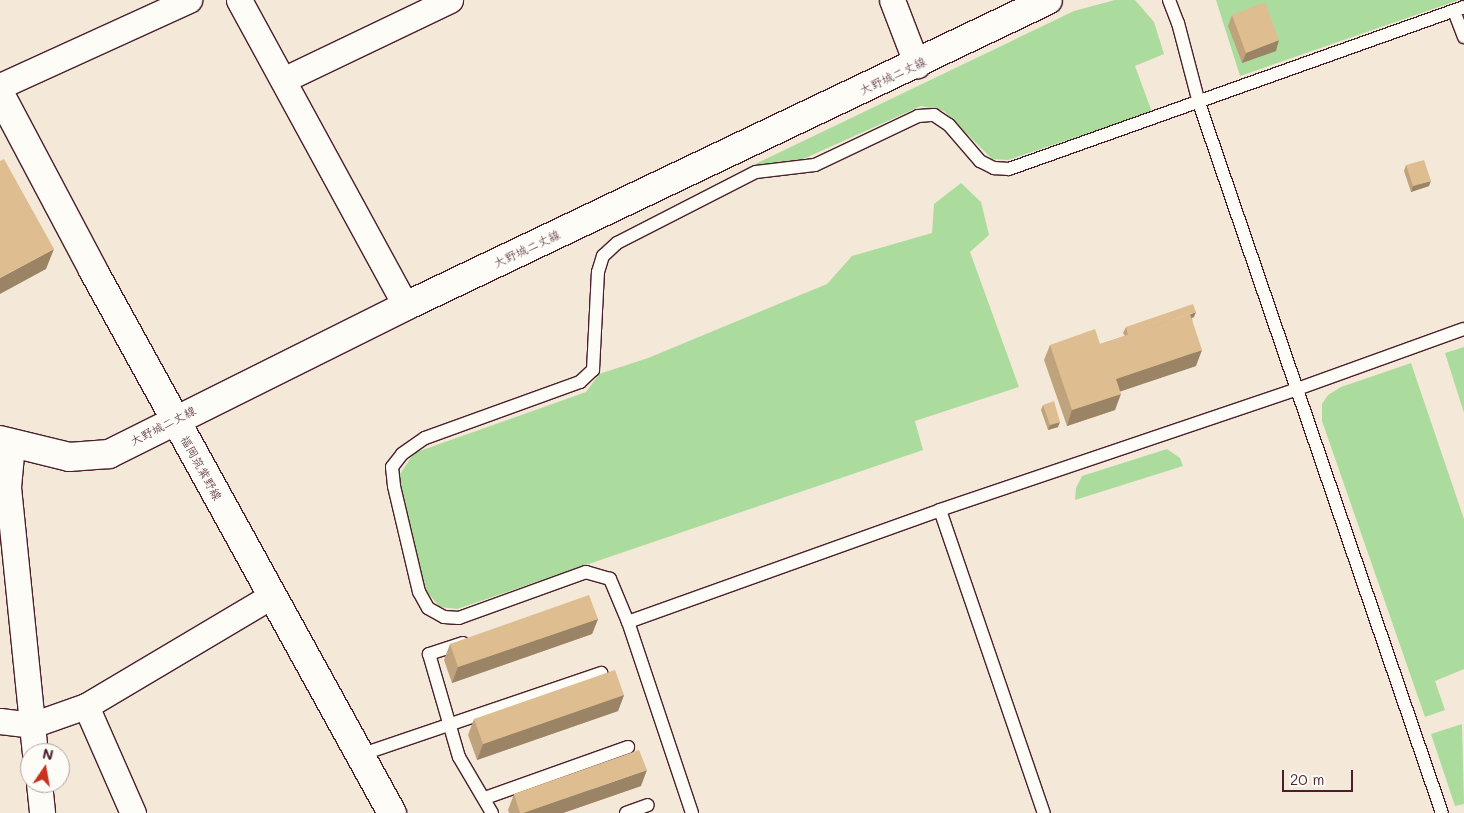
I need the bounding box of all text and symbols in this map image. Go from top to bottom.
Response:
street label: 大野城二丈線 [857,54,929,98]
street label: 大野城二丈線 [491,227,563,271]
street label: 大野城二丈線 [128,403,198,449]
street label: 福岡筑紫野線 [177,433,225,503]
north arrow [20,743,70,793]
text: N [41,743,55,764]
scale bar [1284,760,1355,792]
text: 20 m [1290,769,1324,789]

